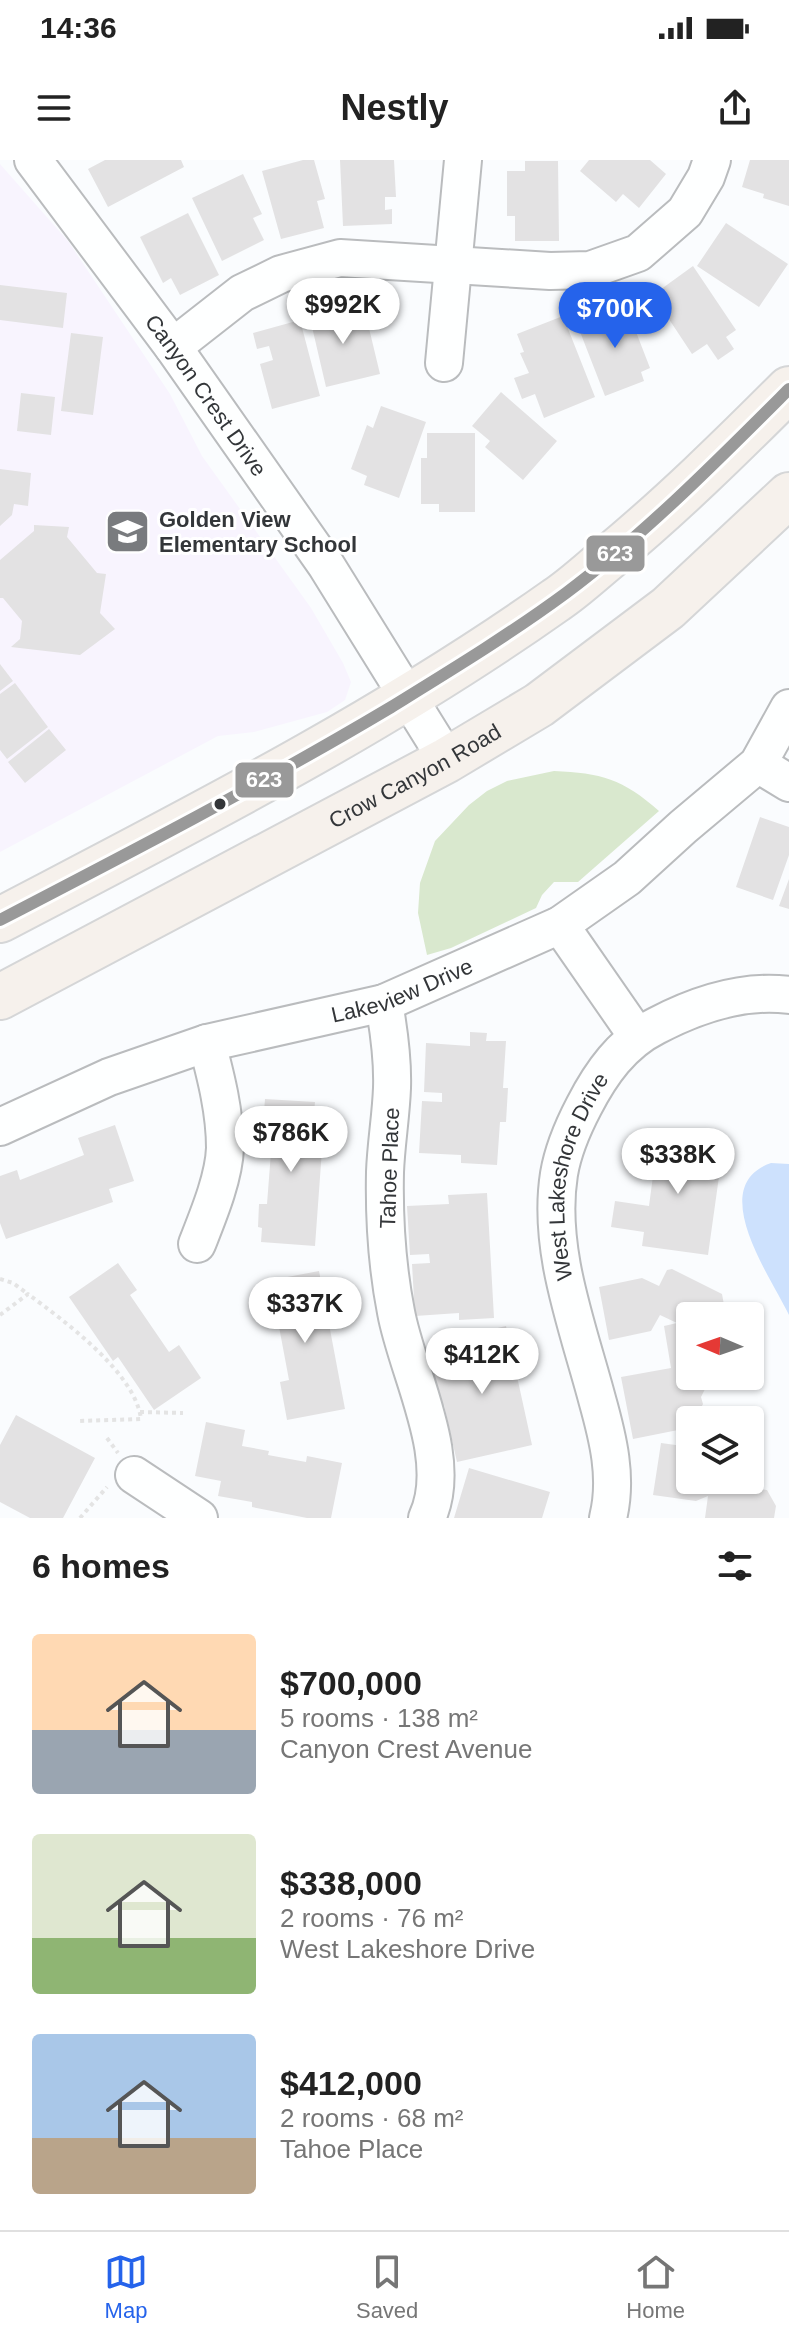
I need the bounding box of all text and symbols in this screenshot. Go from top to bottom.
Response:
text: 14:36 [40,11,117,44]
icon: menu [32,86,76,130]
icon: share [713,86,757,130]
text: Nestly [340,87,449,128]
pin: $992K [287,278,399,346]
pin: $700K [559,282,671,350]
text: $992K [305,289,381,319]
text: $700K [577,293,653,323]
street label: Canyon Crest Drive [140,310,272,481]
place label: Golden View Elementary School [159,507,357,557]
school or university icon: Golden View Elementary School [104,508,152,556]
line badge: 623 [585,534,646,573]
text: 623 [597,541,633,566]
street label: Crow Canyon Road [325,719,505,833]
line badge: 623 [234,761,295,799]
text: 623 [246,767,282,792]
unlabelled marker [212,796,228,812]
street label: Lakeview Drive [329,953,477,1028]
street label: West Lakeshore Drive [544,1068,613,1283]
pin: $786K [235,1106,347,1174]
street label: Tahoe Place [375,1107,404,1229]
text: $786K [253,1117,329,1147]
pin: $338K [622,1128,734,1196]
text: $338K [640,1139,716,1169]
pin: $337K [249,1277,361,1345]
text: $337K [267,1288,343,1318]
north arrow [676,1302,764,1390]
map controls [676,1302,764,1494]
pin: $412K [426,1328,538,1396]
text: $412K [444,1339,520,1369]
button: layers [676,1406,764,1494]
icon: filters [713,1544,757,1588]
text: 6 homes [32,1547,170,1585]
text: $700,000 [280,1664,422,1702]
icon: home [96,1666,192,1762]
text: 5 rooms · 138 m² [280,1703,478,1733]
text: Canyon Crest Avenue [280,1734,532,1764]
text: $338,000 [280,1864,422,1902]
icon: home [96,1866,192,1962]
text: 2 rooms · 76 m² [280,1903,464,1933]
text: West Lakeshore Drive [280,1934,535,1964]
text: $412,000 [280,2064,422,2102]
icon: home [96,2066,192,2162]
text: 2 rooms · 68 m² [280,2103,464,2133]
text: Tahoe Place [280,2134,423,2164]
tab: Map [104,2250,148,2324]
tab: Saved [356,2250,418,2324]
tab: Home [626,2250,685,2324]

